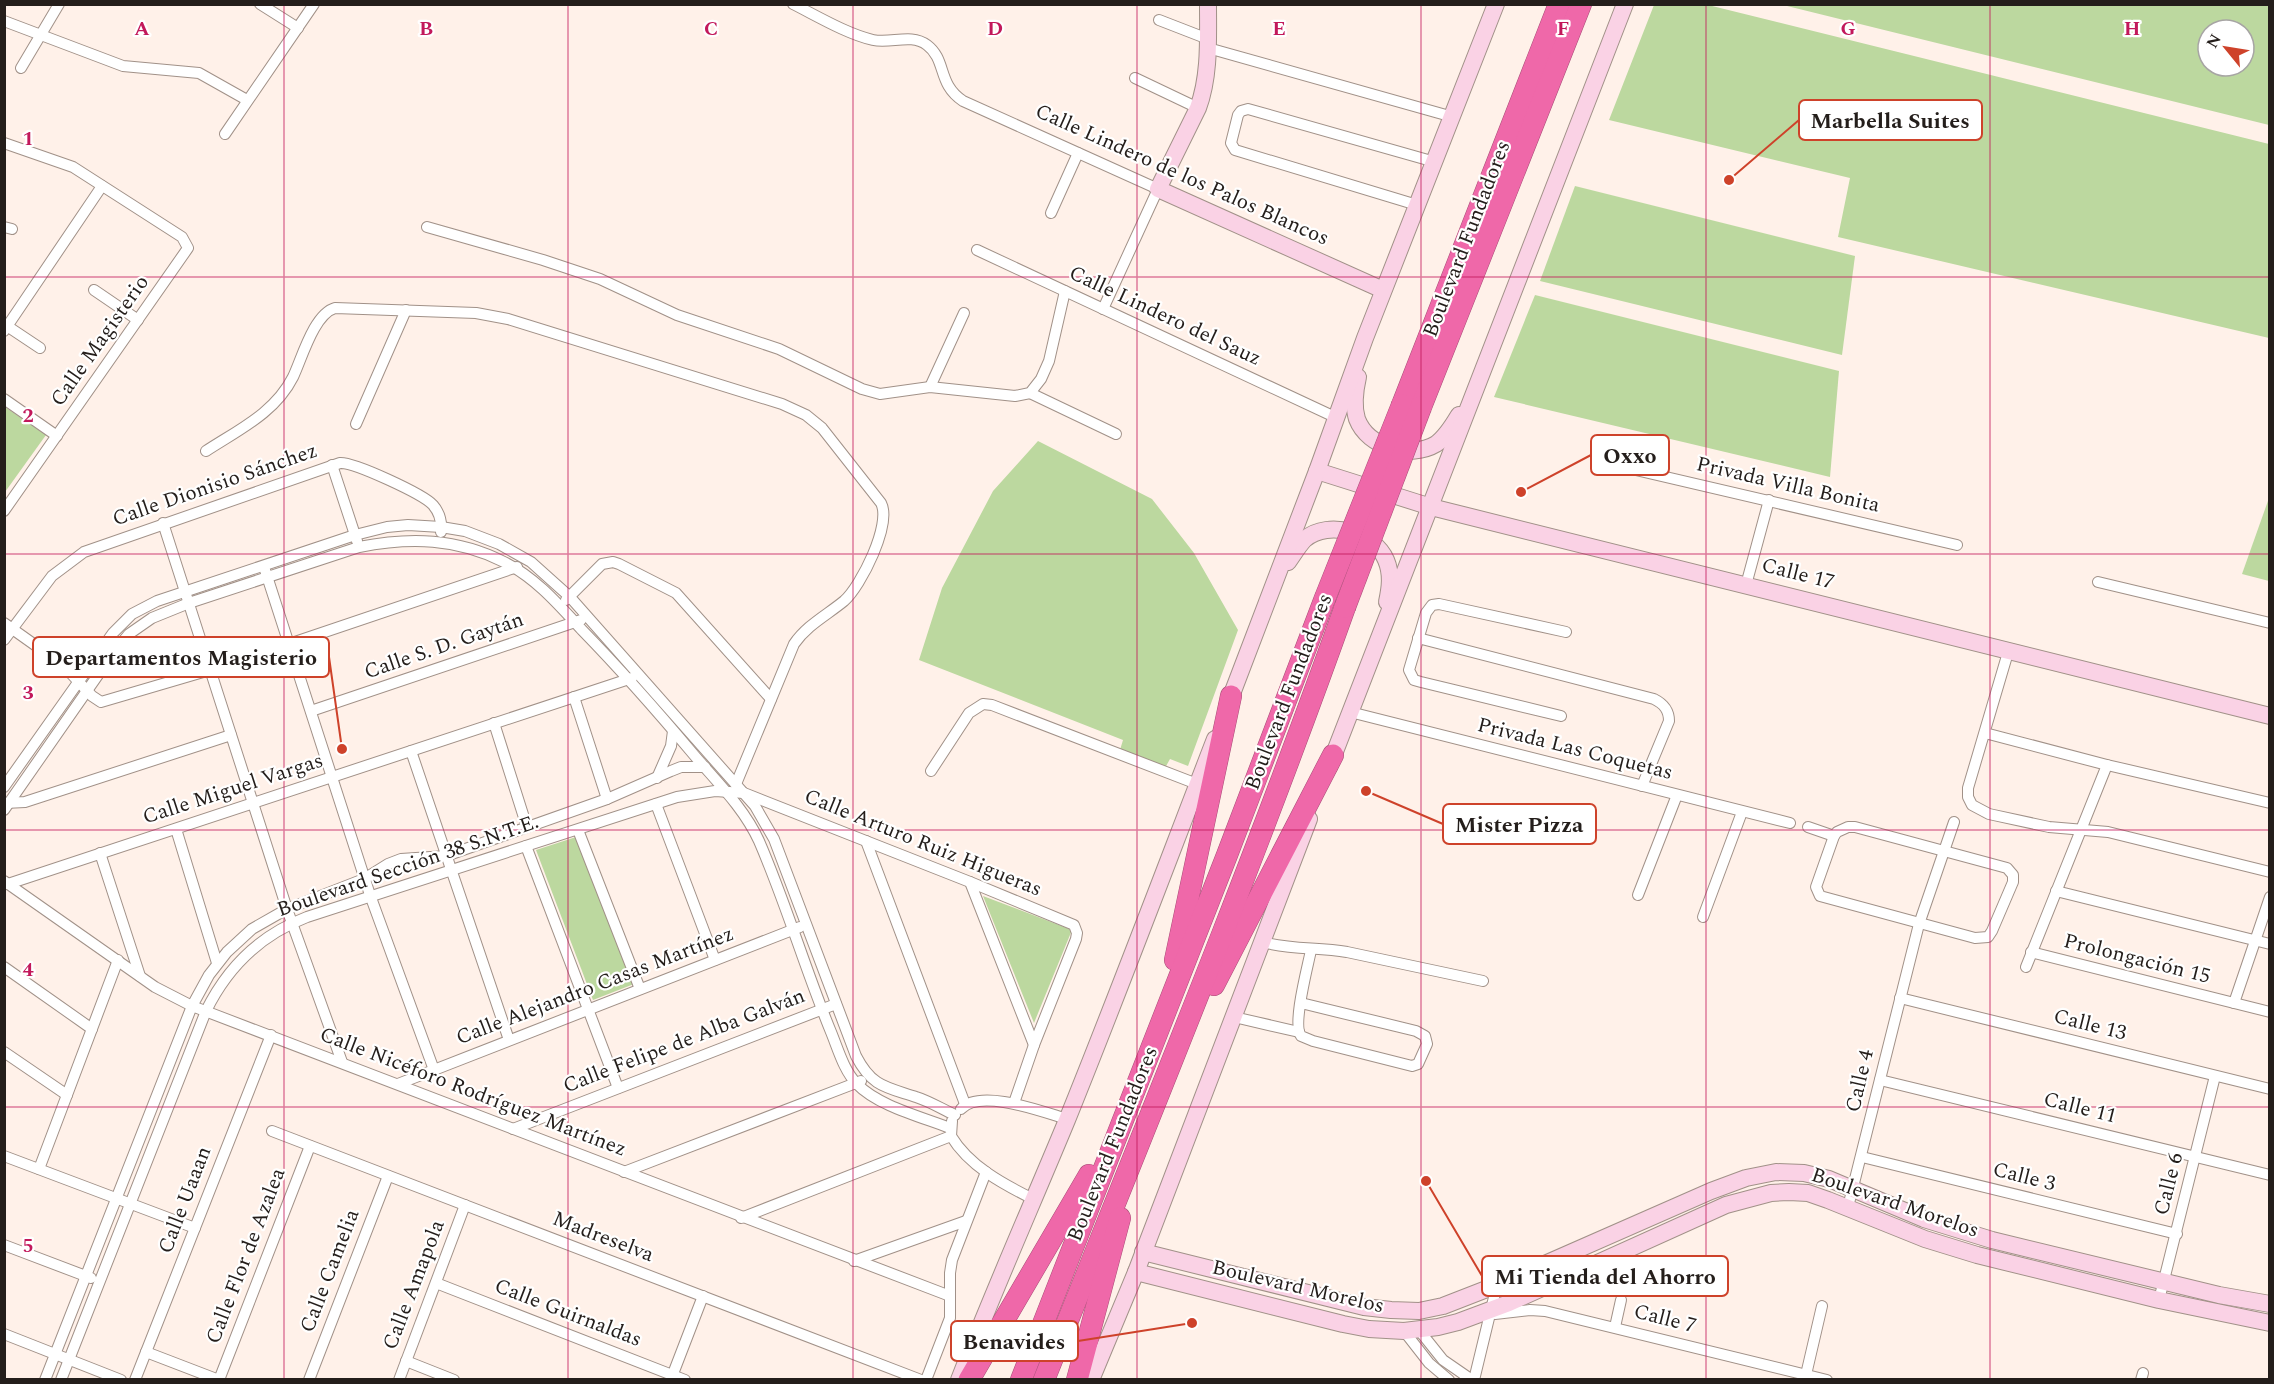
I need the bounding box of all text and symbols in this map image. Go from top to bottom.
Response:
text: A [134,14,150,44]
text: B [419,14,433,44]
text: C [704,14,718,44]
text: D [987,14,1003,44]
text: E [1272,14,1286,44]
text: F [1557,14,1569,44]
text: G [1840,14,1856,44]
text: H [2124,14,2140,44]
north arrow [2196,18,2256,78]
text: N [2200,29,2228,53]
street label: Calle Lindero de los Palos Blancos [1030,96,1334,254]
callout: Marbella Suites [1799,100,1982,140]
text: Marbella Suites [1810,105,1970,138]
text: 1 [22,124,34,154]
street label: Boulevard Fundadores [1415,136,1519,342]
street label: Calle Lindero del Sauz [1063,257,1267,375]
street label: Calle Magisterio [43,269,157,413]
text: 2 [22,401,34,431]
street label: Calle Dionisio Sánchez [108,435,322,535]
callout: Oxxo [1591,435,1669,475]
text: Oxxo [1603,440,1657,473]
street label: Privada Villa Bonita [1693,448,1884,522]
street label: Calle 17 [1758,550,1838,598]
street label: Boulevard Fundadores [1237,589,1341,795]
street label: Calle S. D. Gaytán [360,604,528,688]
callout: Departamentos Magisterio [33,637,329,677]
text: Departamentos Magisterio [45,642,317,675]
text: 3 [22,678,34,708]
street label: Privada Las Coquetas [1474,709,1676,789]
street label: Calle Miguel Vargas [138,745,328,833]
street label: Calle Arturo Ruiz Higueras [799,781,1047,905]
callout: Mister Pizza [1443,804,1596,844]
street label: Boulevard Sección 38 S.N.T.E. [273,806,543,926]
text: Mister Pizza [1455,809,1584,842]
street label: Calle Alejandro Casas Martínez [451,918,739,1054]
street label: Prolongación 15 [2060,925,2214,993]
text: 4 [22,955,34,985]
street label: Calle Felipe de Alba Galván [558,980,810,1102]
street label: Calle 13 [2050,1001,2130,1050]
street label: Calle Nicéforo Rodríguez Martínez [315,1019,631,1165]
street label: Boulevard Fundadores [1059,1041,1167,1247]
street label: Calle 4 [1837,1046,1883,1116]
street label: Calle 11 [2040,1084,2120,1132]
street label: Calle Uaaan [150,1142,220,1258]
street label: Calle 6 [2146,1149,2192,1219]
street label: Calle 3 [1989,1154,2059,1200]
street label: Boulevard Morelos [1807,1159,1983,1247]
street label: Calle Flor de Azalea [198,1163,295,1349]
street label: Madreselva [548,1203,659,1271]
street label: Calle Camelia [292,1204,368,1337]
street label: Calle Amapola [375,1215,454,1355]
text: 5 [22,1231,34,1261]
street label: Boulevard Morelos [1209,1252,1387,1322]
callout: Mi Tienda del Ahorro [1482,1256,1728,1296]
text: Mi Tienda del Ahorro [1494,1261,1716,1294]
street label: Calle Guirnaldas [490,1270,646,1356]
street label: Calle 7 [1630,1296,1700,1342]
callout: Benavides [951,1321,1078,1361]
text: Benavides [963,1326,1065,1359]

